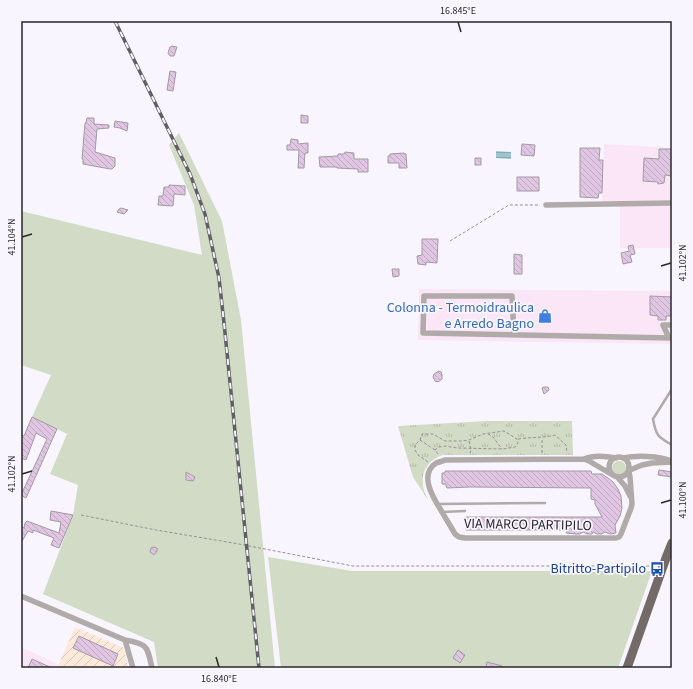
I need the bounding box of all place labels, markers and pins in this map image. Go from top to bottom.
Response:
place label: Colonna - Termoidraulica e Arredo Bagno [387,298,534,334]
shop icon: Colonna - Termoidraulica e Arredo Bagno [537,308,553,324]
place label: Bitritto-Partipilo [550,559,646,579]
bus stop icon: Bitritto-Partipilo [649,561,665,577]

